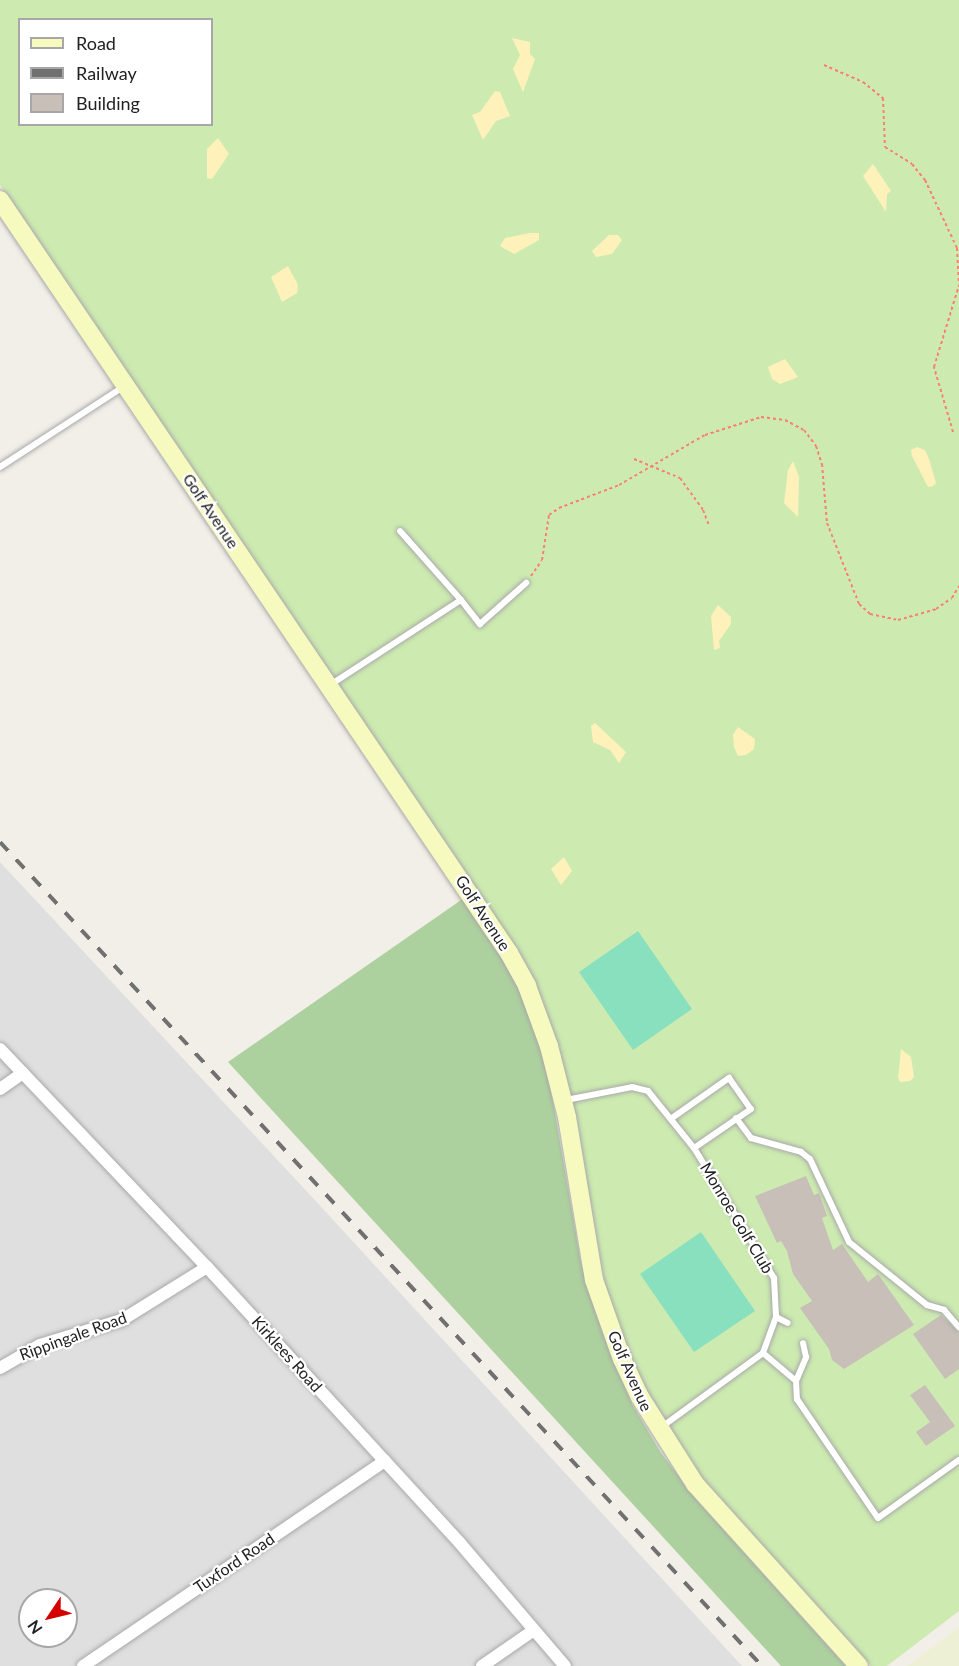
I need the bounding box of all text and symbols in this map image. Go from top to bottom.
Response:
legend [18,18,213,126]
text: Road [76,32,116,54]
text: Railway [76,62,137,84]
text: Building [76,92,140,114]
street label: Golf Avenue [179,470,243,552]
street label: Golf Avenue [451,871,515,955]
street label: Monroe Golf Club [696,1159,778,1277]
street label: Rippingale Road [17,1308,129,1364]
street label: Kirklees Road [248,1312,326,1396]
street label: Golf Avenue [604,1327,656,1415]
street label: Tuxford Road [190,1529,278,1597]
north arrow [18,1588,78,1648]
text: N [23,1617,46,1638]

